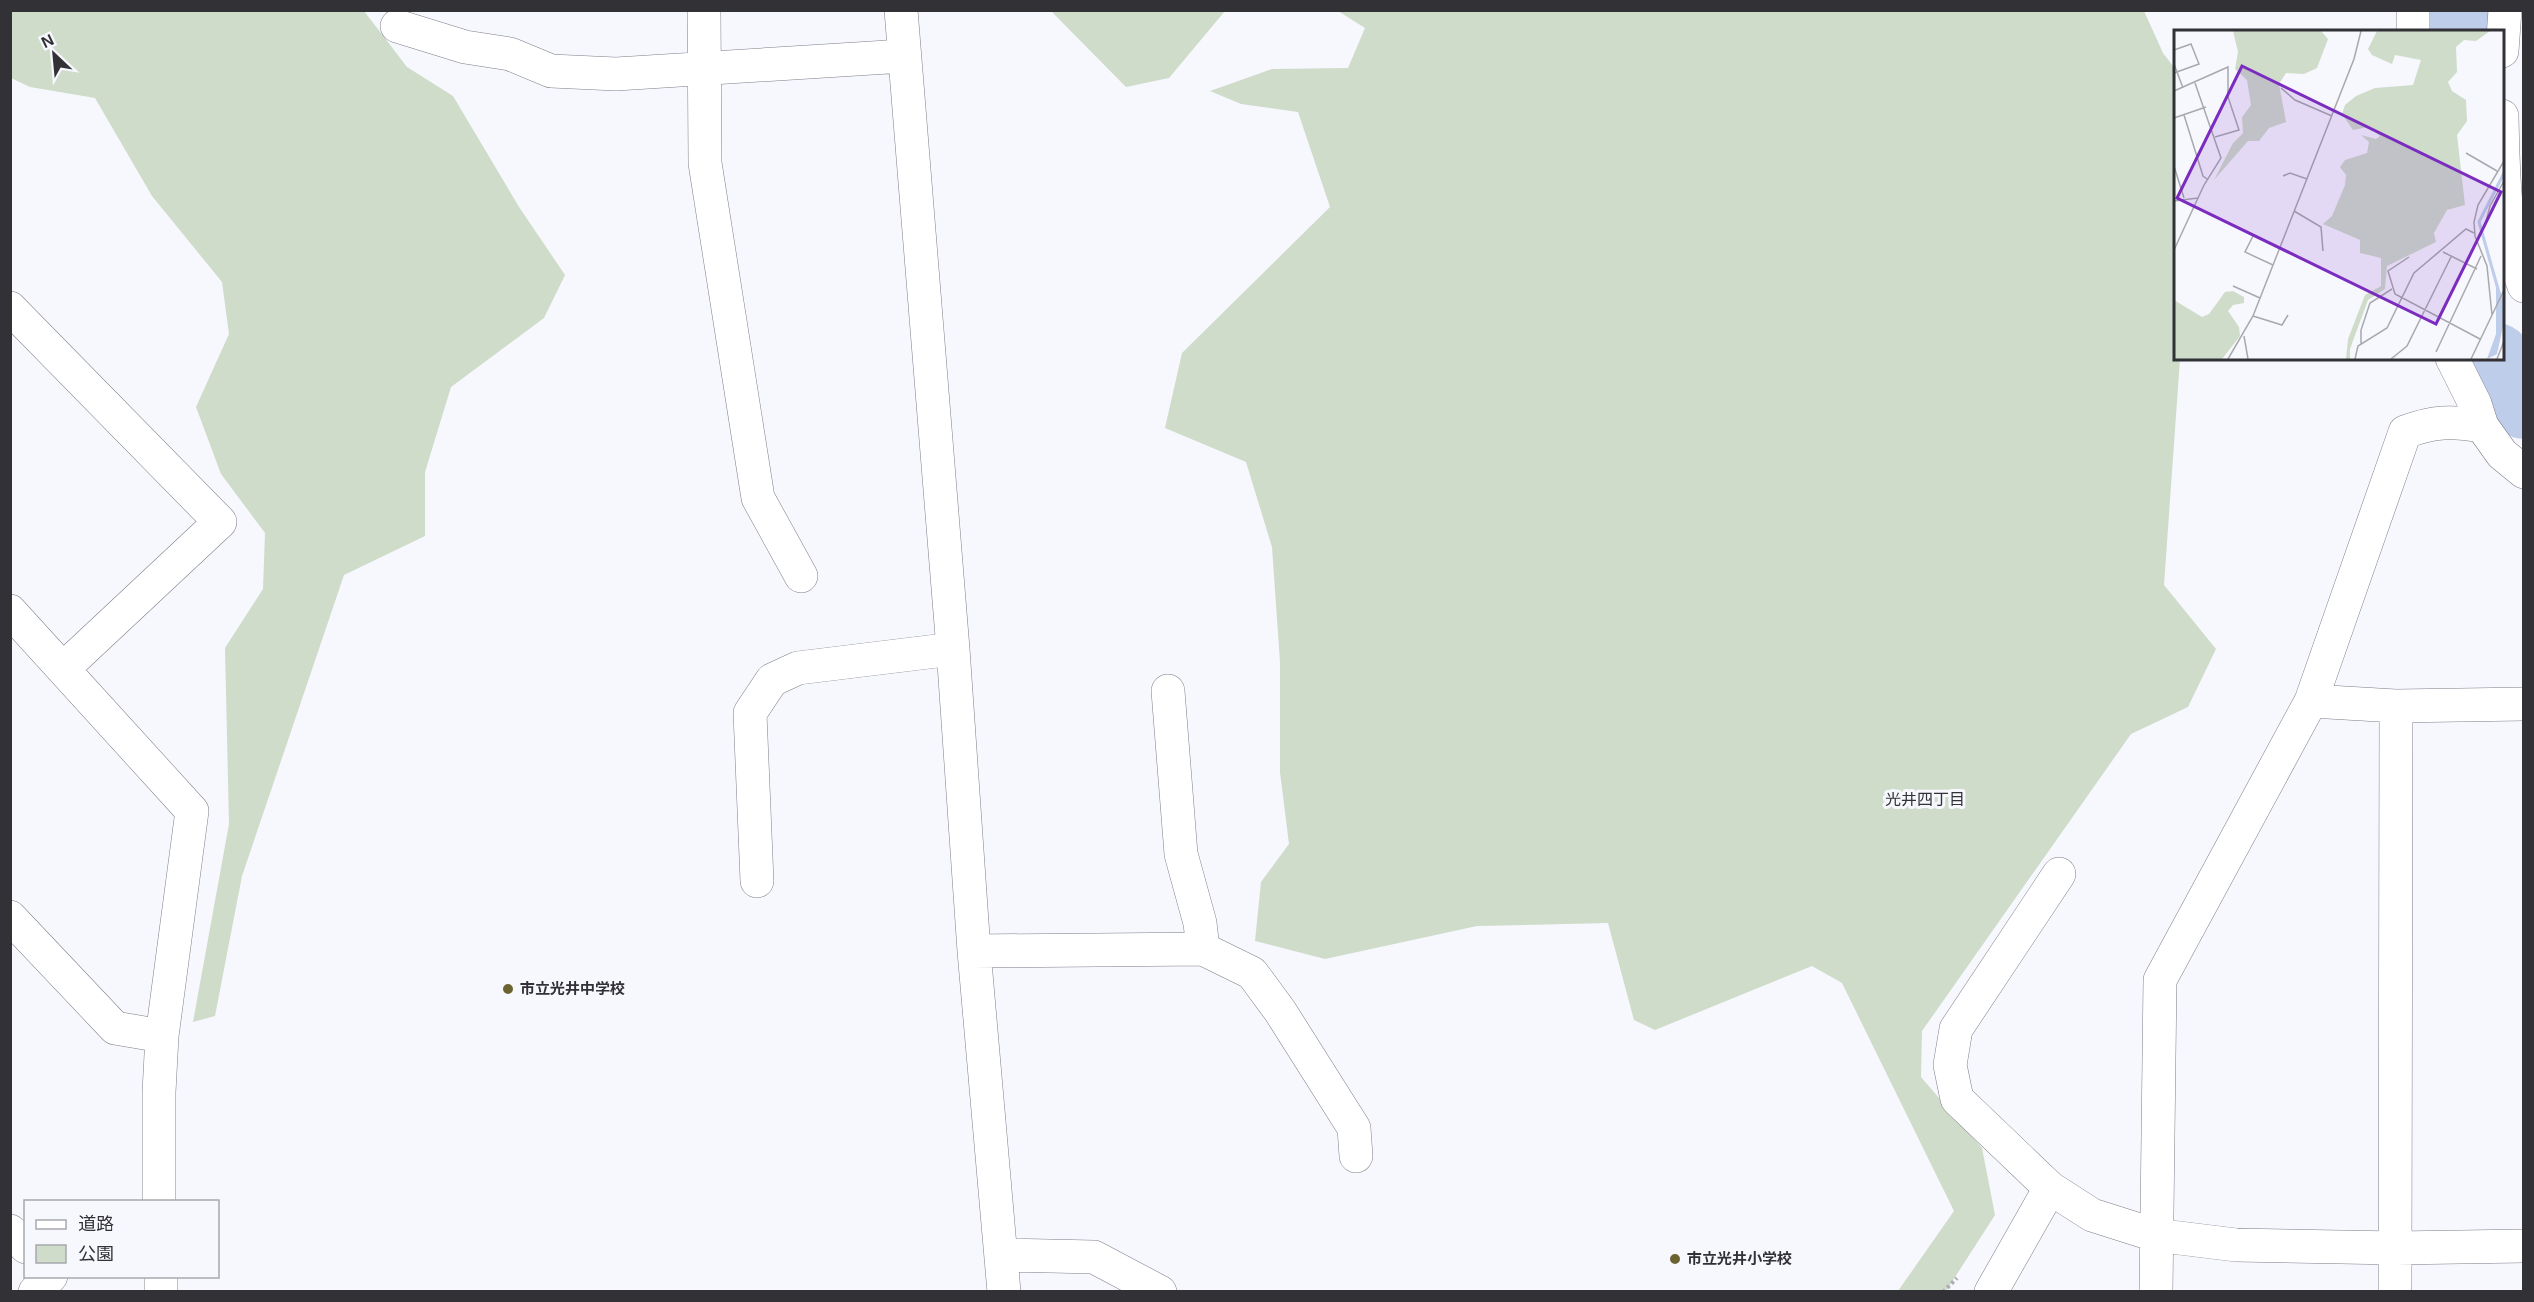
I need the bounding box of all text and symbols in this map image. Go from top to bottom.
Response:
north arrow [24,24,84,84]
inset map [2174,30,2504,360]
text: N [39,31,57,51]
district label: 光井四丁目 [1885,791,1965,808]
place label: 市立光井中学校 [520,980,625,997]
marker: 市立光井中学校 [501,982,515,996]
legend [24,1200,219,1278]
text: 道路 [78,1214,114,1234]
text: 公園 [78,1244,114,1264]
place label: 市立光井小学校 [1687,1250,1792,1267]
marker: 市立光井小学校 [1668,1252,1682,1266]

